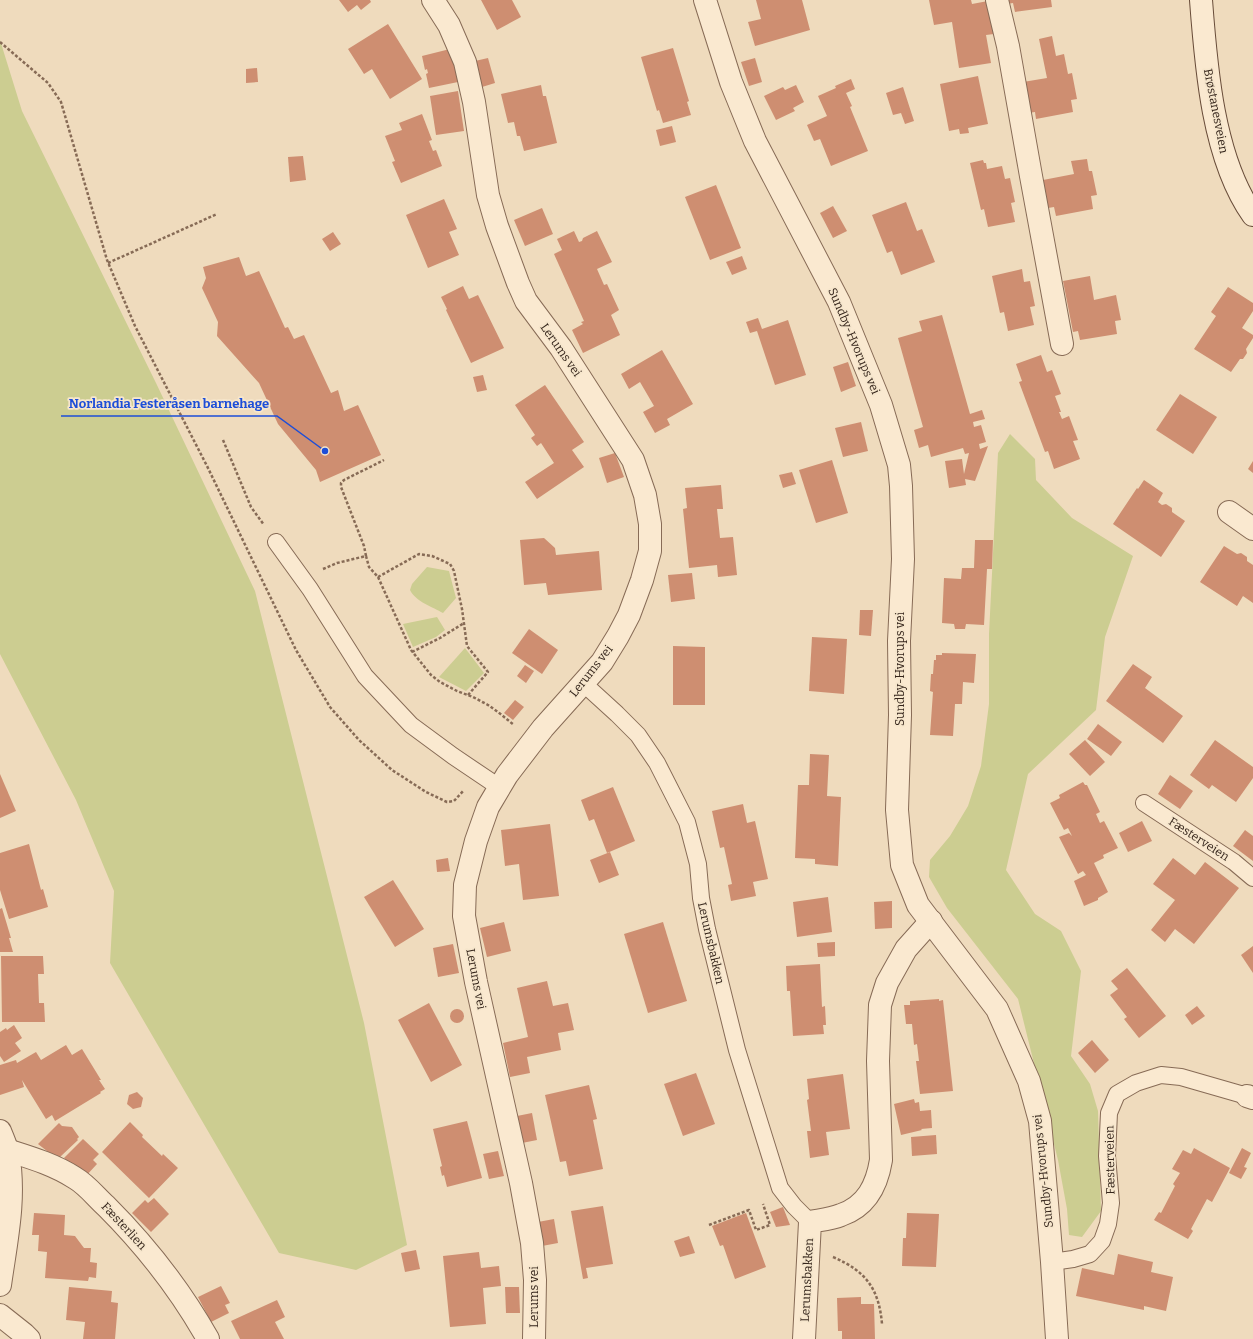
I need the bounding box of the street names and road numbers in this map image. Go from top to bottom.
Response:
street label: Brøstanesveien [1201,67,1231,155]
street label: Sundby-Hvorups vei [825,286,883,397]
street label: Lerums vei [538,321,585,380]
street label: Sundby-Hvorups vei [893,612,907,726]
street label: Lerums vei [567,642,616,700]
street label: Fæsterveien [1166,814,1232,864]
street label: Lerumsbakken [695,901,727,986]
street label: Lerums vei [463,947,489,1011]
street label: Sundby-Hvorups vei [1030,1113,1056,1228]
street label: Fæsterveien [1102,1125,1118,1195]
street label: Fæsterlien [99,1199,150,1253]
street label: Lerumsbakken [798,1238,816,1322]
street label: Lerums vei [527,1266,541,1328]

